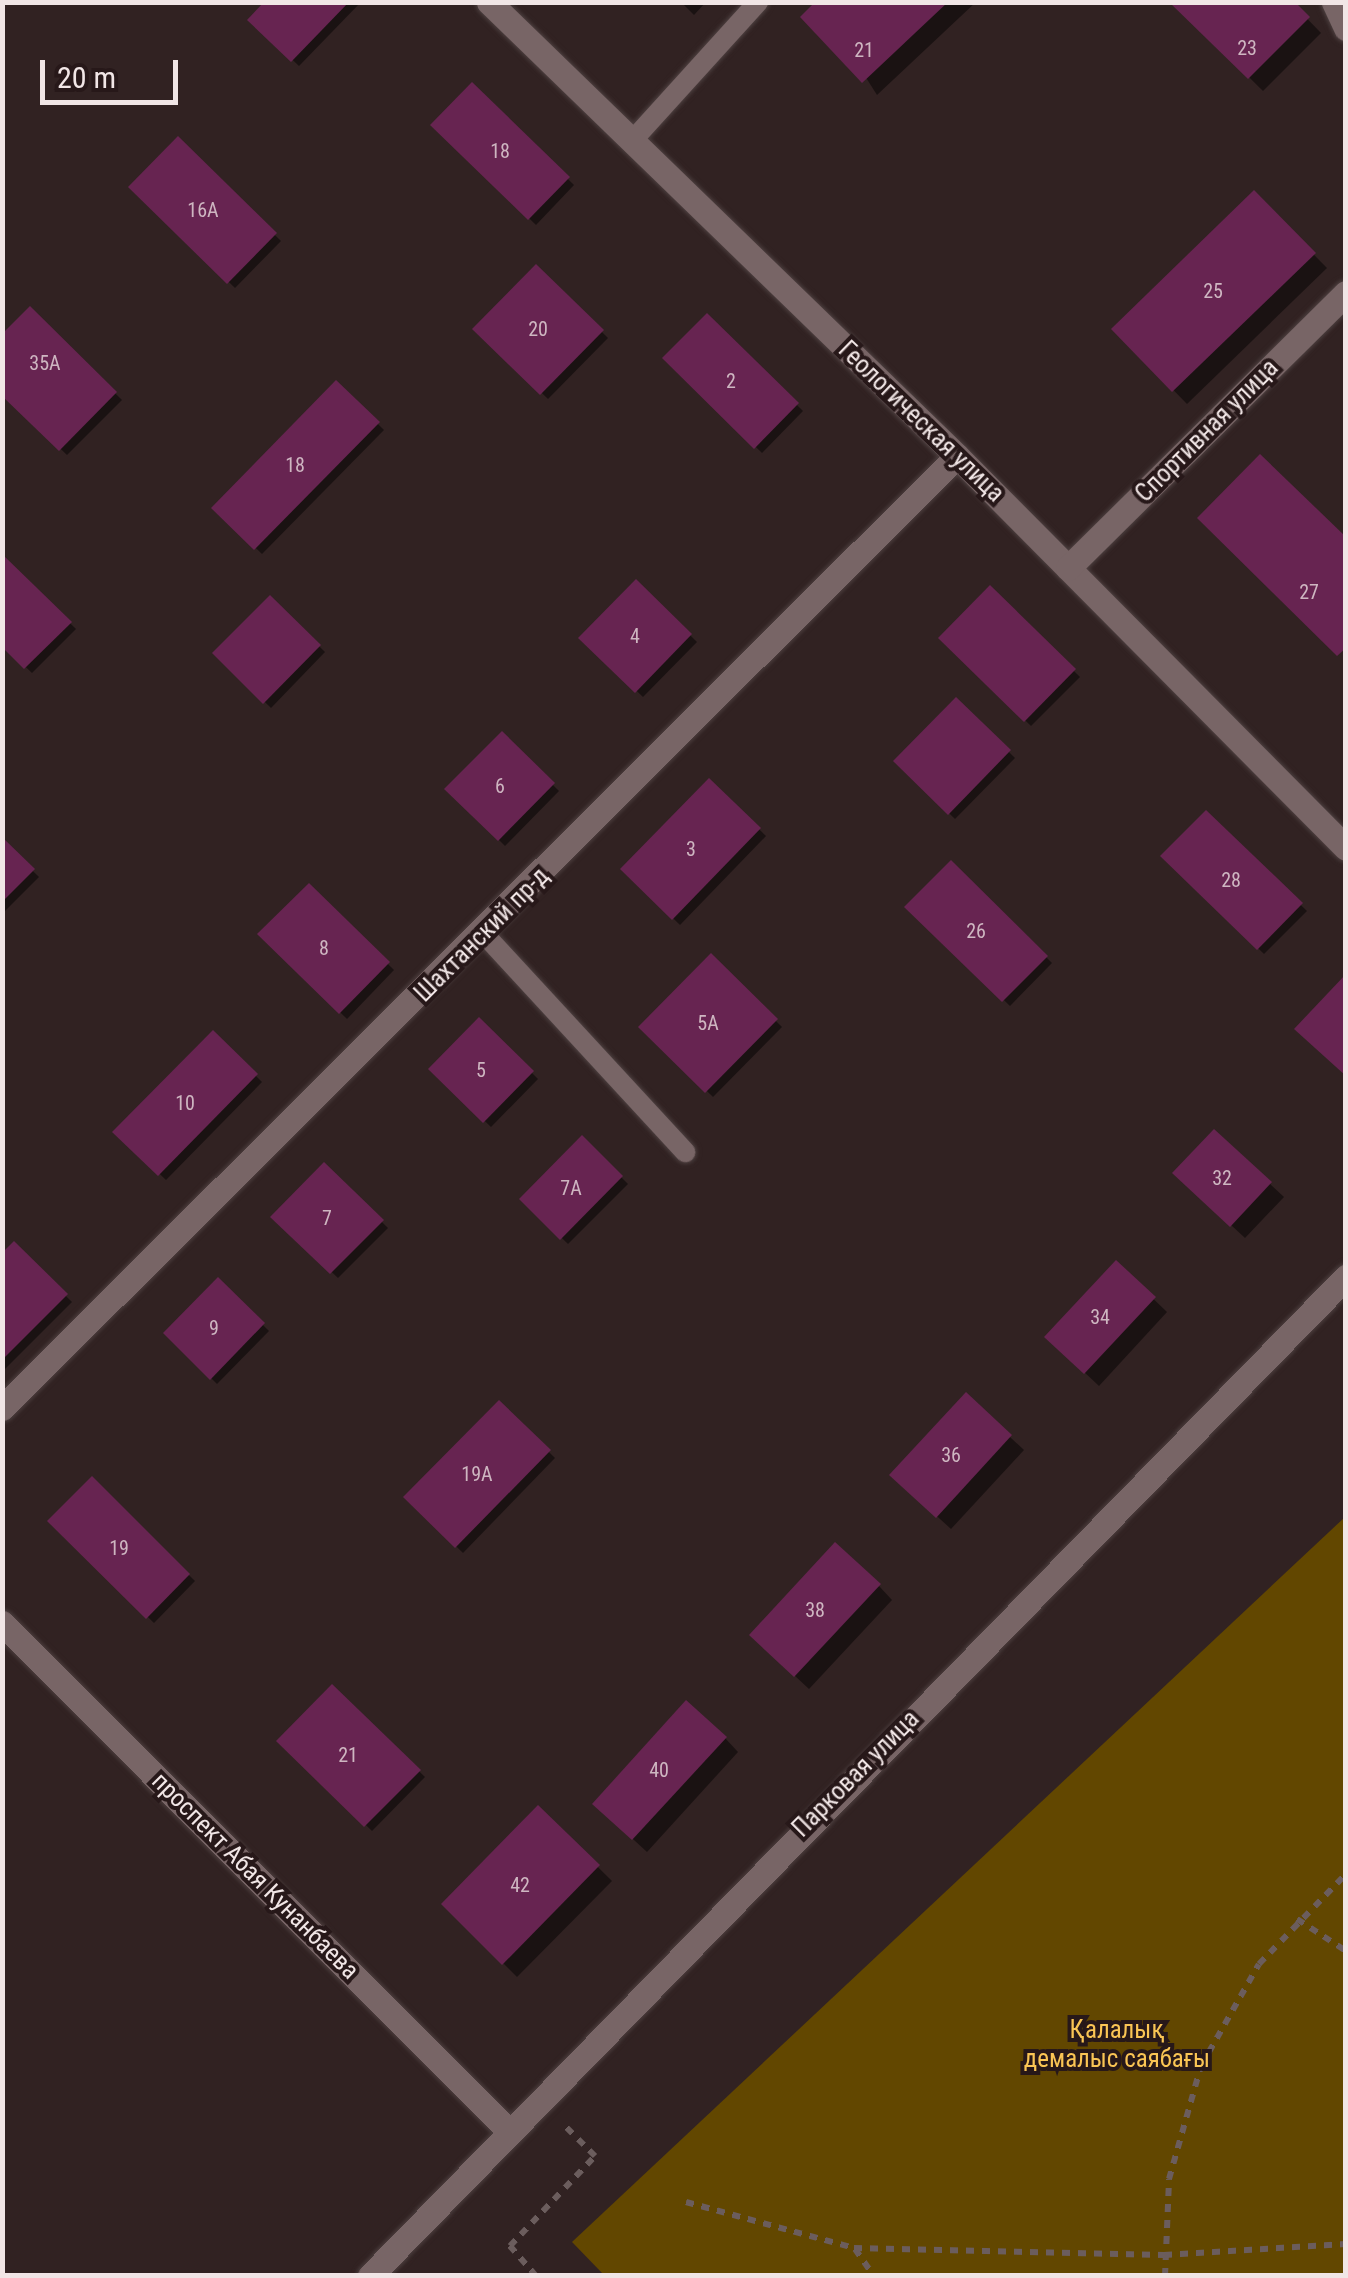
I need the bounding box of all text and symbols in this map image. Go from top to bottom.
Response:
house number: 23 [1237,36,1257,60]
house number: 21 [854,38,874,62]
scale bar [45,40,182,102]
text: 20 m [57,60,116,95]
house number: 18 [490,139,510,163]
house number: 16А [187,198,219,222]
house number: 25 [1203,279,1223,303]
house number: 20 [528,317,548,341]
street label: Геологическая улица [832,335,1010,509]
house number: 35А [29,351,61,375]
street label: Спортивная улица [1129,353,1285,509]
house number: 2 [726,369,736,393]
house number: 18 [285,453,305,477]
house number: 27 [1299,580,1319,604]
house number: 4 [630,624,640,648]
house number: 6 [495,774,505,798]
house number: 3 [686,837,696,861]
street label: Шахтанский пр-д [409,862,555,1008]
house number: 28 [1221,868,1241,892]
house number: 26 [966,919,986,943]
house number: 8 [319,936,329,960]
house number: 5А [697,1011,719,1035]
house number: 5 [476,1058,486,1082]
house number: 10 [175,1091,195,1115]
house number: 32 [1212,1166,1232,1190]
house number: 7А [560,1176,582,1200]
house number: 7 [322,1206,332,1230]
house number: 34 [1090,1305,1110,1329]
house number: 9 [209,1316,219,1340]
house number: 36 [941,1443,961,1467]
house number: 19А [461,1462,493,1486]
house number: 19 [109,1536,129,1560]
house number: 38 [805,1598,825,1622]
street label: Парковая улица [786,1704,926,1844]
house number: 21 [338,1743,358,1767]
house number: 40 [649,1758,669,1782]
street label: проспект Абая Кунанбаева [145,1766,365,1986]
house number: 42 [510,1873,530,1897]
park label: Қалалық демалыс саябағы [1024,2016,1210,2075]

